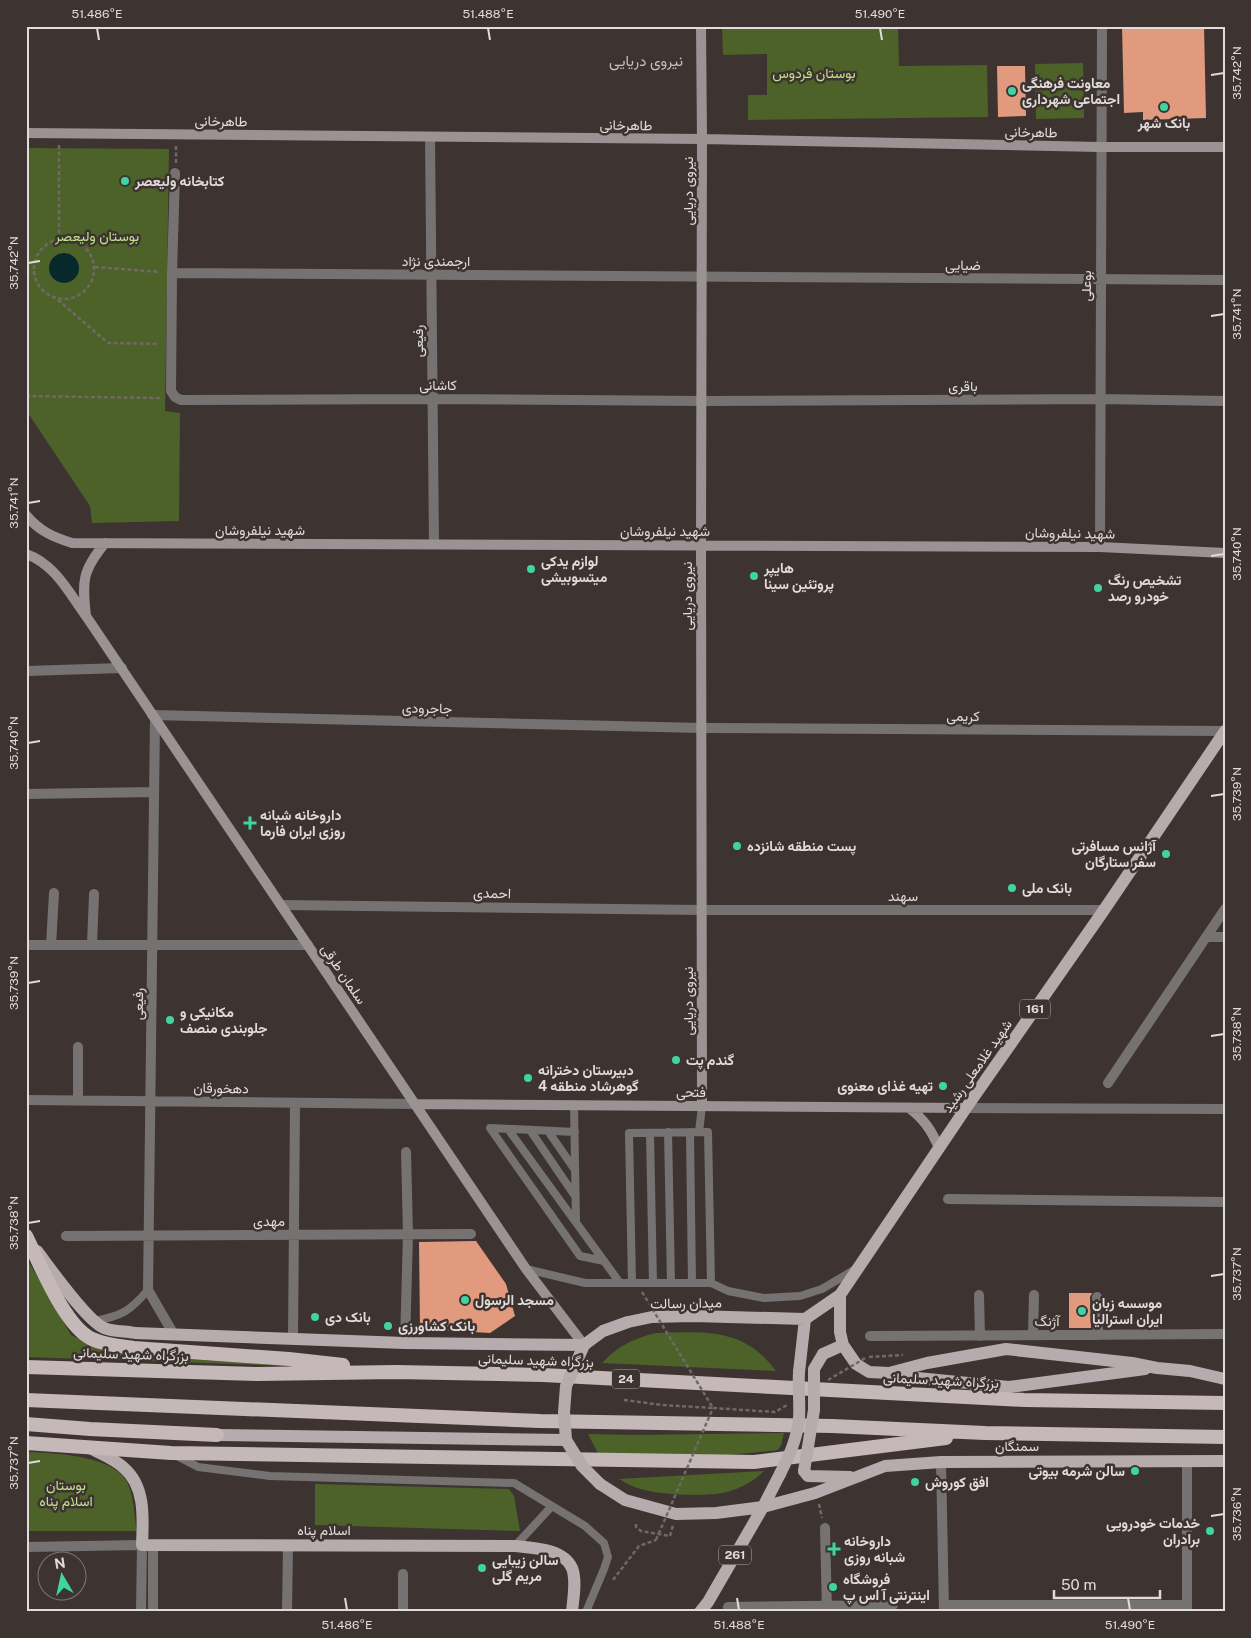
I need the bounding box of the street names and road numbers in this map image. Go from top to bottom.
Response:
street label: طاهرخانی [194,113,248,130]
street label: طاهرخانی [599,117,653,134]
street label: طاهرخانی [1004,124,1058,141]
street label: نیروی دریایی [680,156,697,226]
street label: ارجمندی نژاد [402,253,470,270]
street label: ضیایی [945,257,981,274]
street label: بوعلی [1078,270,1095,302]
street label: رفیعی [410,325,427,357]
street label: کاشانی [419,377,457,394]
street label: باقری [948,378,978,395]
street label: شهید نیلفروشان [215,522,305,539]
street label: شهید نیلفروشان [620,523,710,540]
street label: شهید نیلفروشان [1025,524,1115,543]
street label: نیروی دریایی [679,561,696,631]
street label: جاجرودی [402,700,452,717]
street label: کریمی [946,708,980,725]
street label: احمدی [473,885,511,902]
street label: سهند [888,888,918,905]
street label: سلمان طرقی [317,941,370,1008]
street label: نیروی دریایی [680,966,697,1036]
street label: رفیعی [130,987,147,1020]
road number: 161 [1020,1000,1050,1019]
street label: شهید غلامعلی رشید [939,1017,1016,1116]
street label: دهخورقان [193,1080,249,1097]
street label: فتحی [676,1084,706,1101]
street label: مهدی [253,1213,285,1230]
street label: میدان رسالت [650,1294,722,1313]
street label: آژنگ [1035,1313,1061,1330]
street label: بزرگراه شهید سلیمانی [73,1344,189,1365]
street label: بزرگراه شهید سلیمانی [478,1350,594,1371]
street label: بزرگراه شهید سلیمانی [883,1369,999,1392]
road number: 24 [612,1370,640,1388]
street label: سمنگان [995,1438,1039,1455]
street label: اسلام پناه [297,1522,351,1540]
road number: 261 [719,1546,751,1564]

